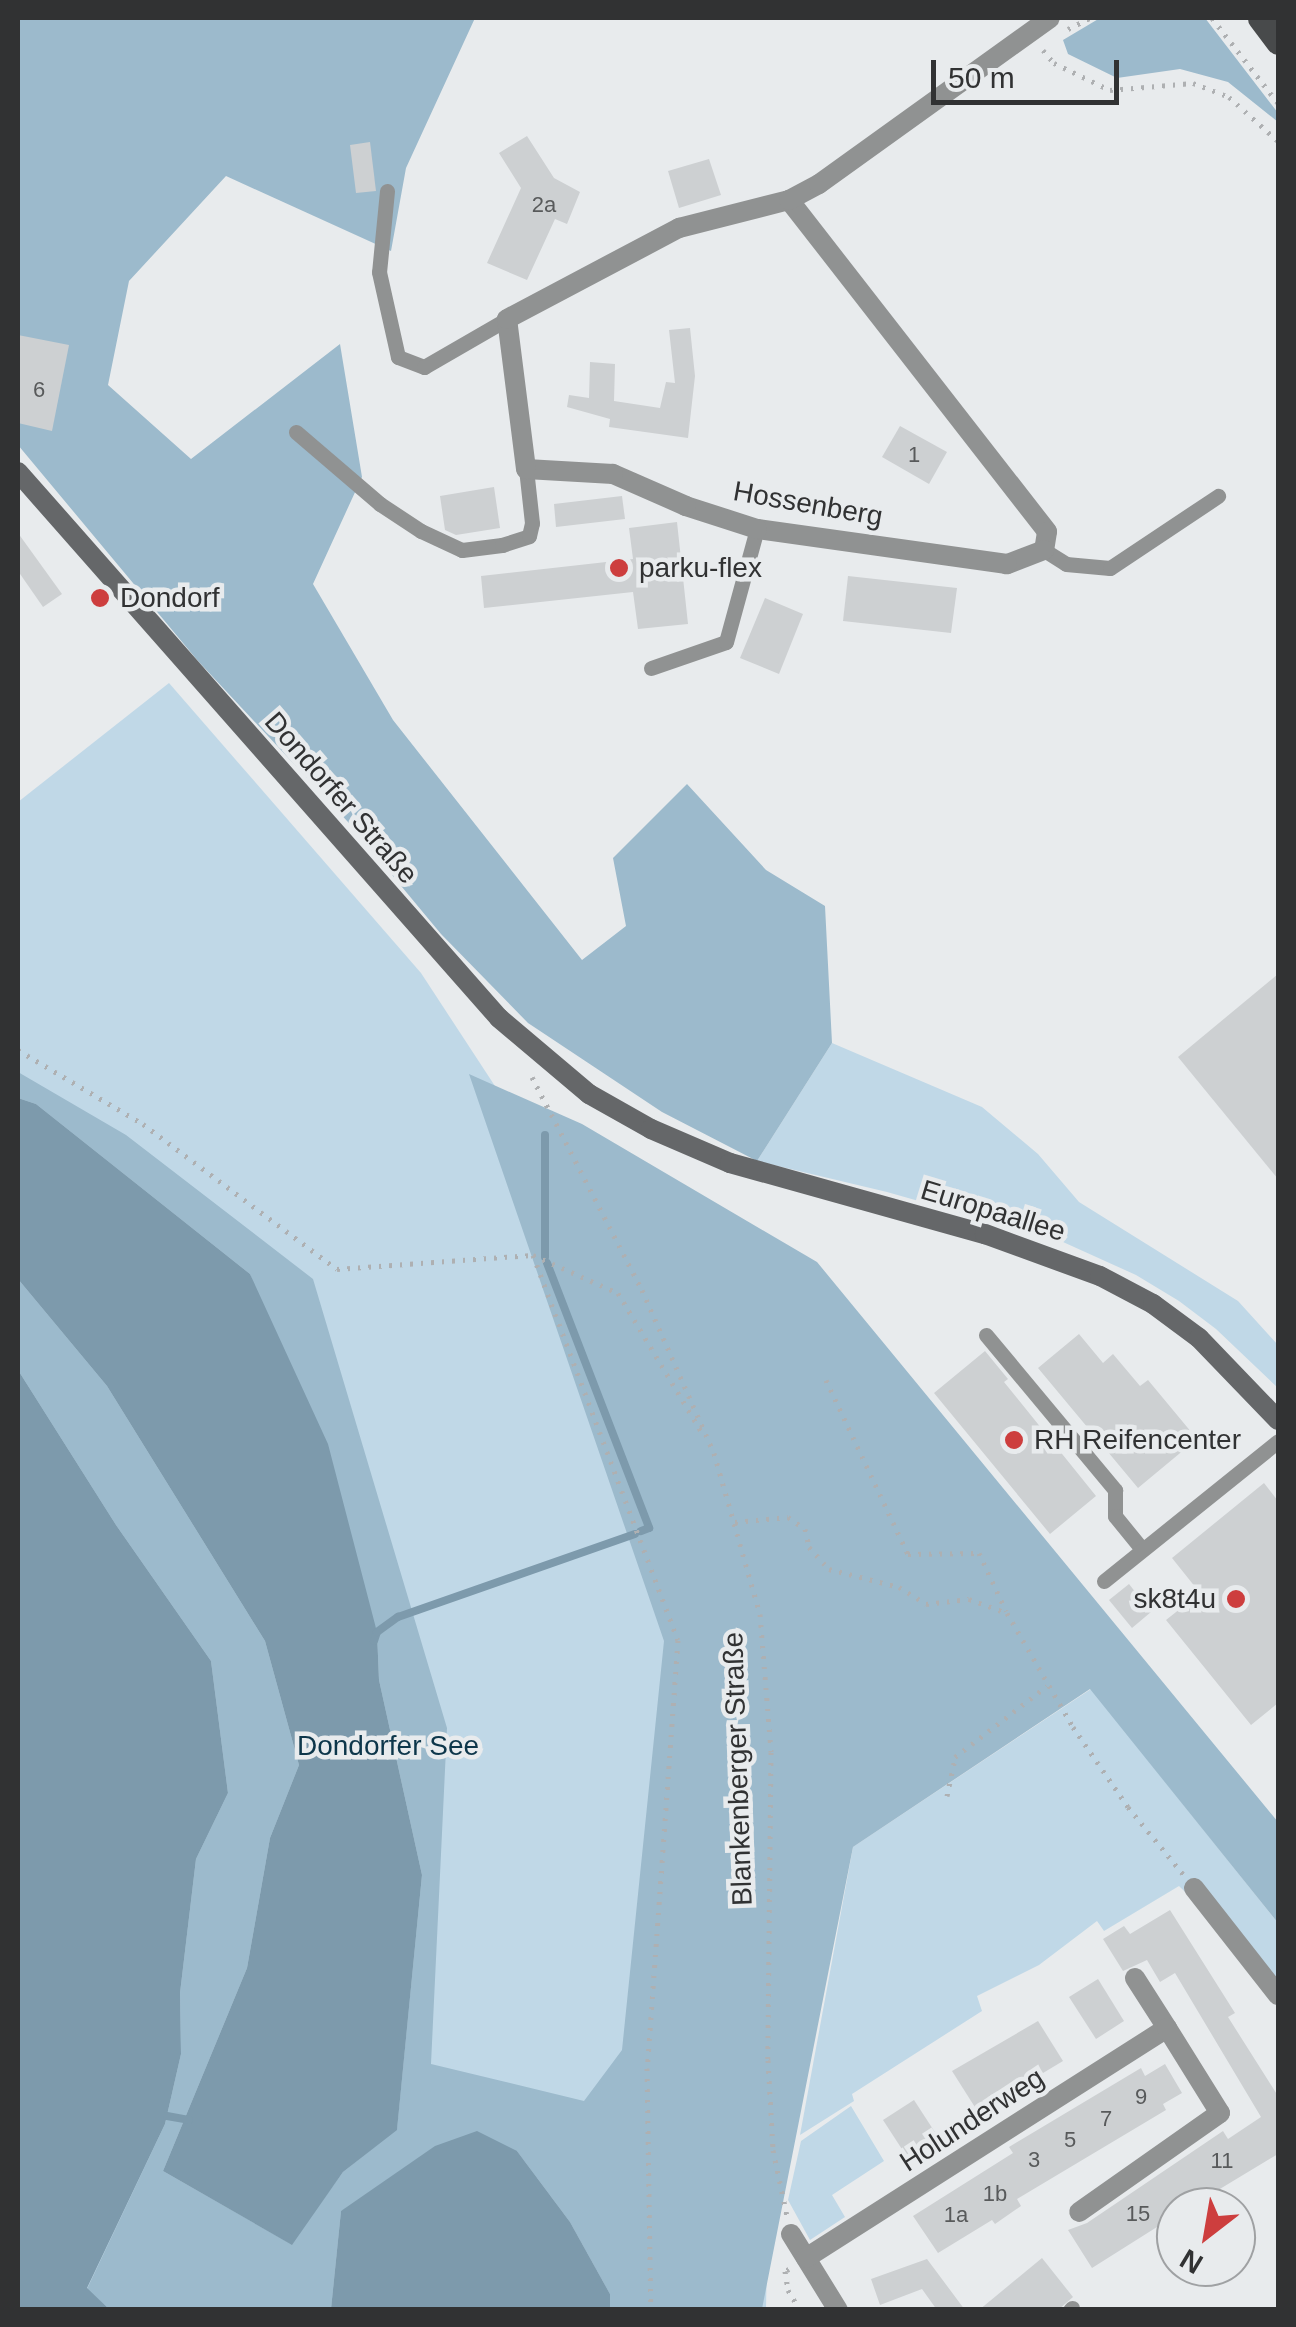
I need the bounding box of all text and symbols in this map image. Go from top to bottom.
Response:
scale bar [936,40,1124,102]
text: 50 m [948,61,1015,94]
house number: 2a [532,192,556,218]
house number: 6 [33,377,45,403]
house number: 1 [908,442,920,468]
street label: Hossenberg [731,474,885,534]
place label: parku-flex [639,551,762,585]
marker: parku-flex [608,557,630,579]
place label: Dondorf [120,581,220,615]
marker: Dondorf [89,587,111,609]
street label: Dondorfer Straße [257,705,425,891]
street label: Europaallee [917,1173,1069,1249]
place label: RH Reifencenter [1034,1423,1241,1457]
marker: RH Reifencenter [1003,1429,1025,1451]
place label: sk8t4u [1134,1582,1216,1616]
marker: sk8t4u [1225,1588,1247,1610]
street label: Blankenberger Straße [716,1632,760,1906]
park label: Dondorfer See [297,1729,479,1763]
street label: Holunderweg [894,2061,1050,2179]
house number: 9 [1135,2084,1147,2110]
house number: 7 [1100,2106,1112,2132]
house number: 5 [1064,2127,1076,2153]
house number: 3 [1028,2147,1040,2173]
house number: 11 [1211,2148,1233,2174]
house number: 1b [983,2181,1007,2207]
north arrow [1156,2187,1256,2287]
house number: 15 [1126,2201,1150,2227]
house number: 1a [944,2202,968,2228]
text: N [1175,2243,1208,2280]

